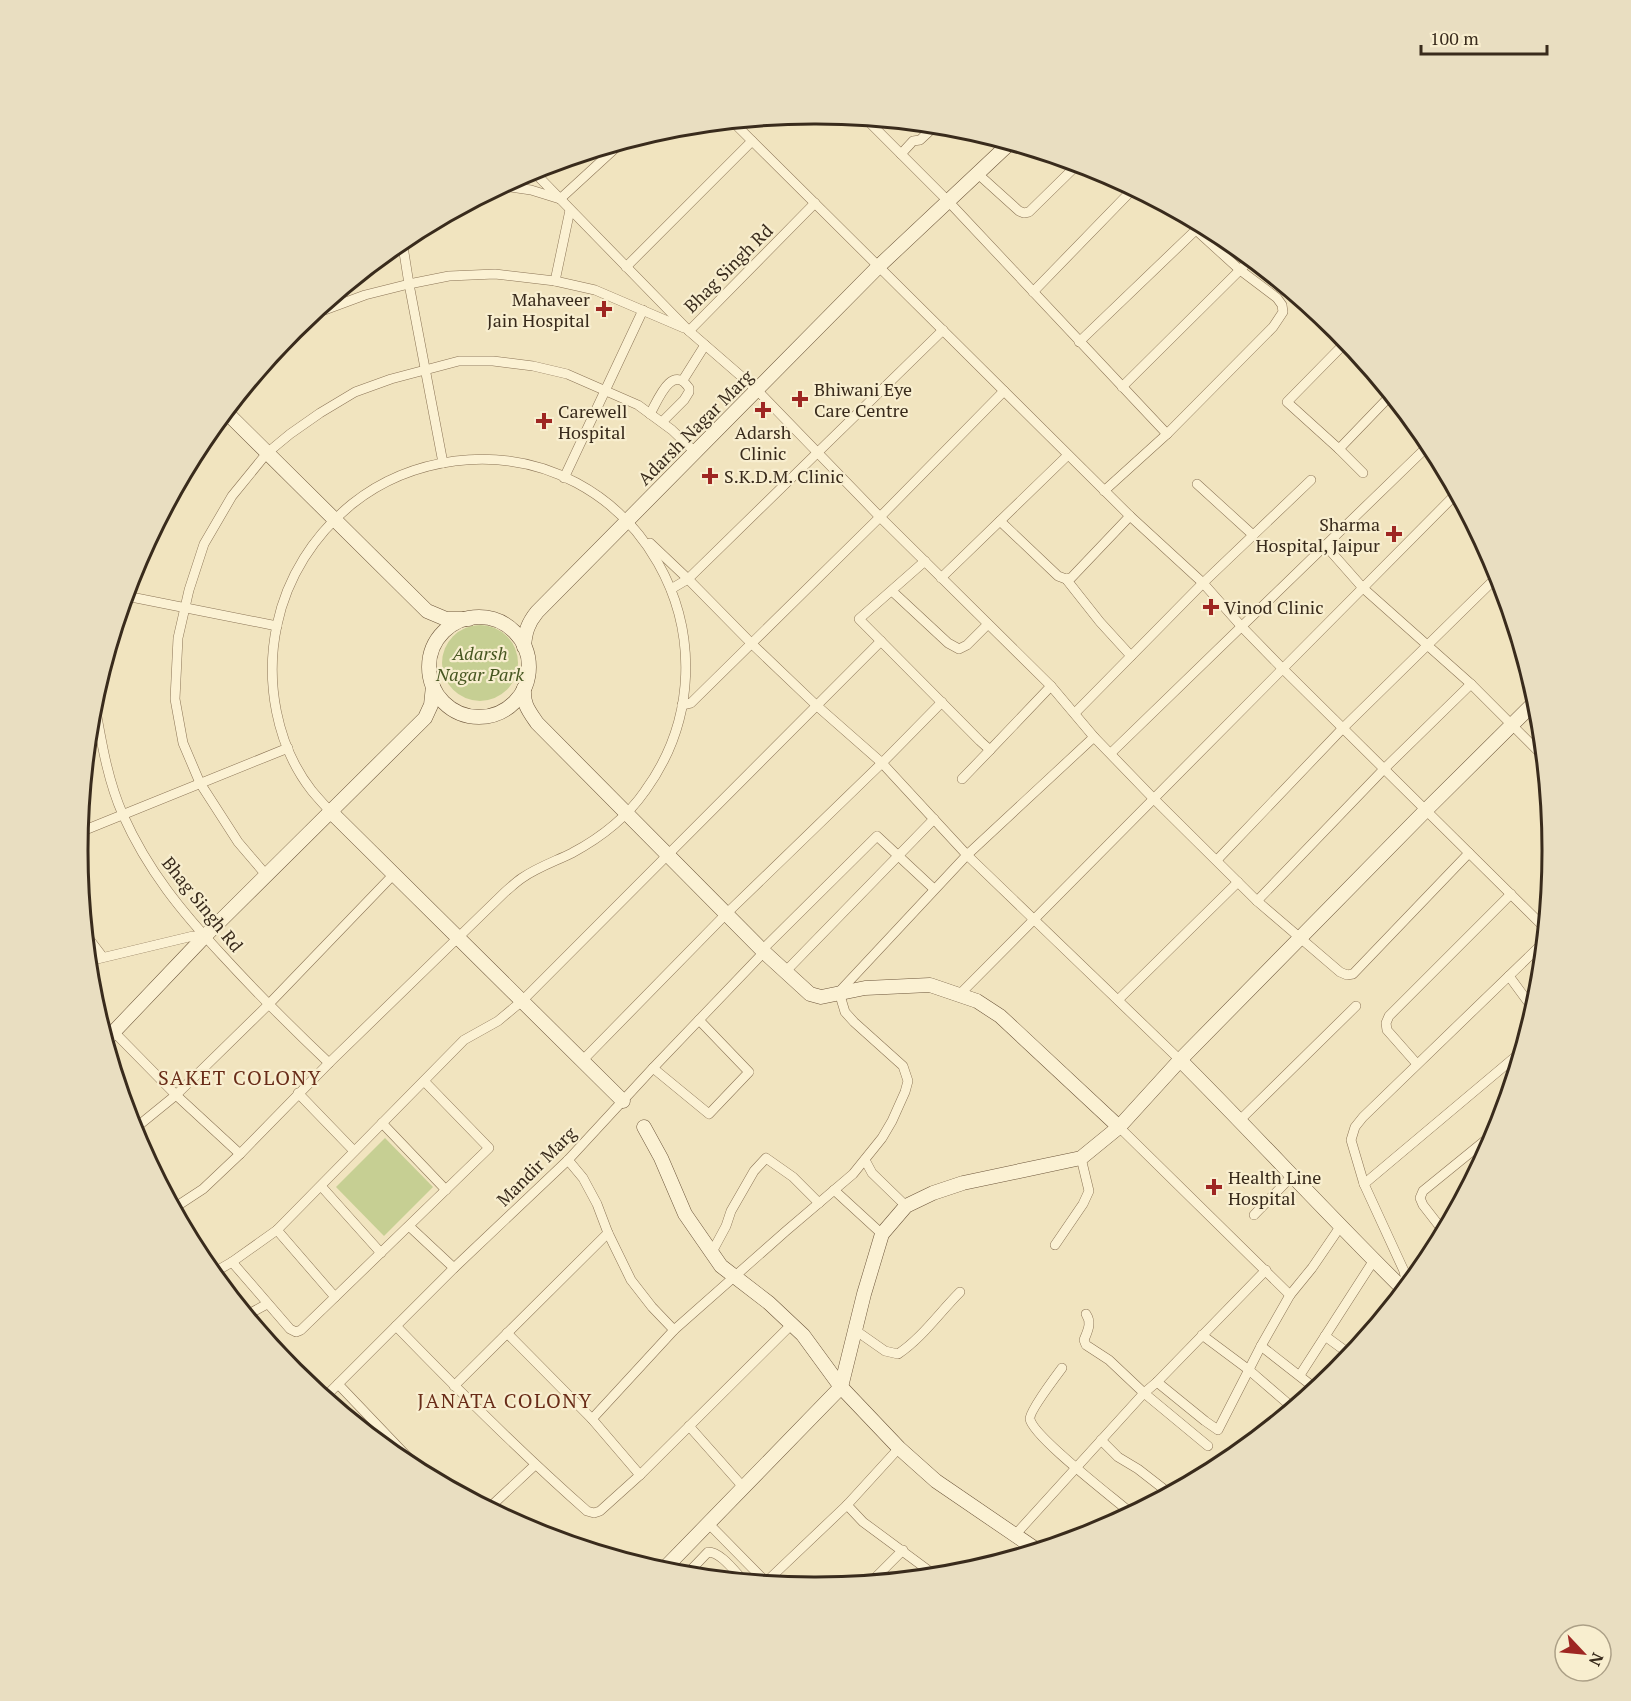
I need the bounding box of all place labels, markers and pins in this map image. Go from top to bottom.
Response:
place label: Mahaveer Jain Hospital [487,287,590,332]
marker: Mahaveer Jain Hospital [595,300,613,318]
place label: Bhiwani Eye Care Centre [814,377,912,422]
marker: Bhiwani Eye Care Centre [791,390,809,408]
place label: Carewell Hospital [558,399,627,444]
marker: Adarsh Clinic [754,401,772,419]
marker: Carewell Hospital [535,412,553,430]
place label: Adarsh Clinic [735,420,792,465]
place label: S.K.D.M. Clinic [724,464,844,488]
marker: S.K.D.M. Clinic [701,467,719,485]
place label: Sharma Hospital, Jaipur [1256,512,1380,557]
marker: Sharma Hospital, Jaipur [1385,525,1403,543]
place label: Vinod Clinic [1224,595,1324,619]
marker: Vinod Clinic [1202,598,1220,616]
place label: Health Line Hospital [1228,1165,1321,1210]
marker: Health Line Hospital [1205,1178,1223,1196]

